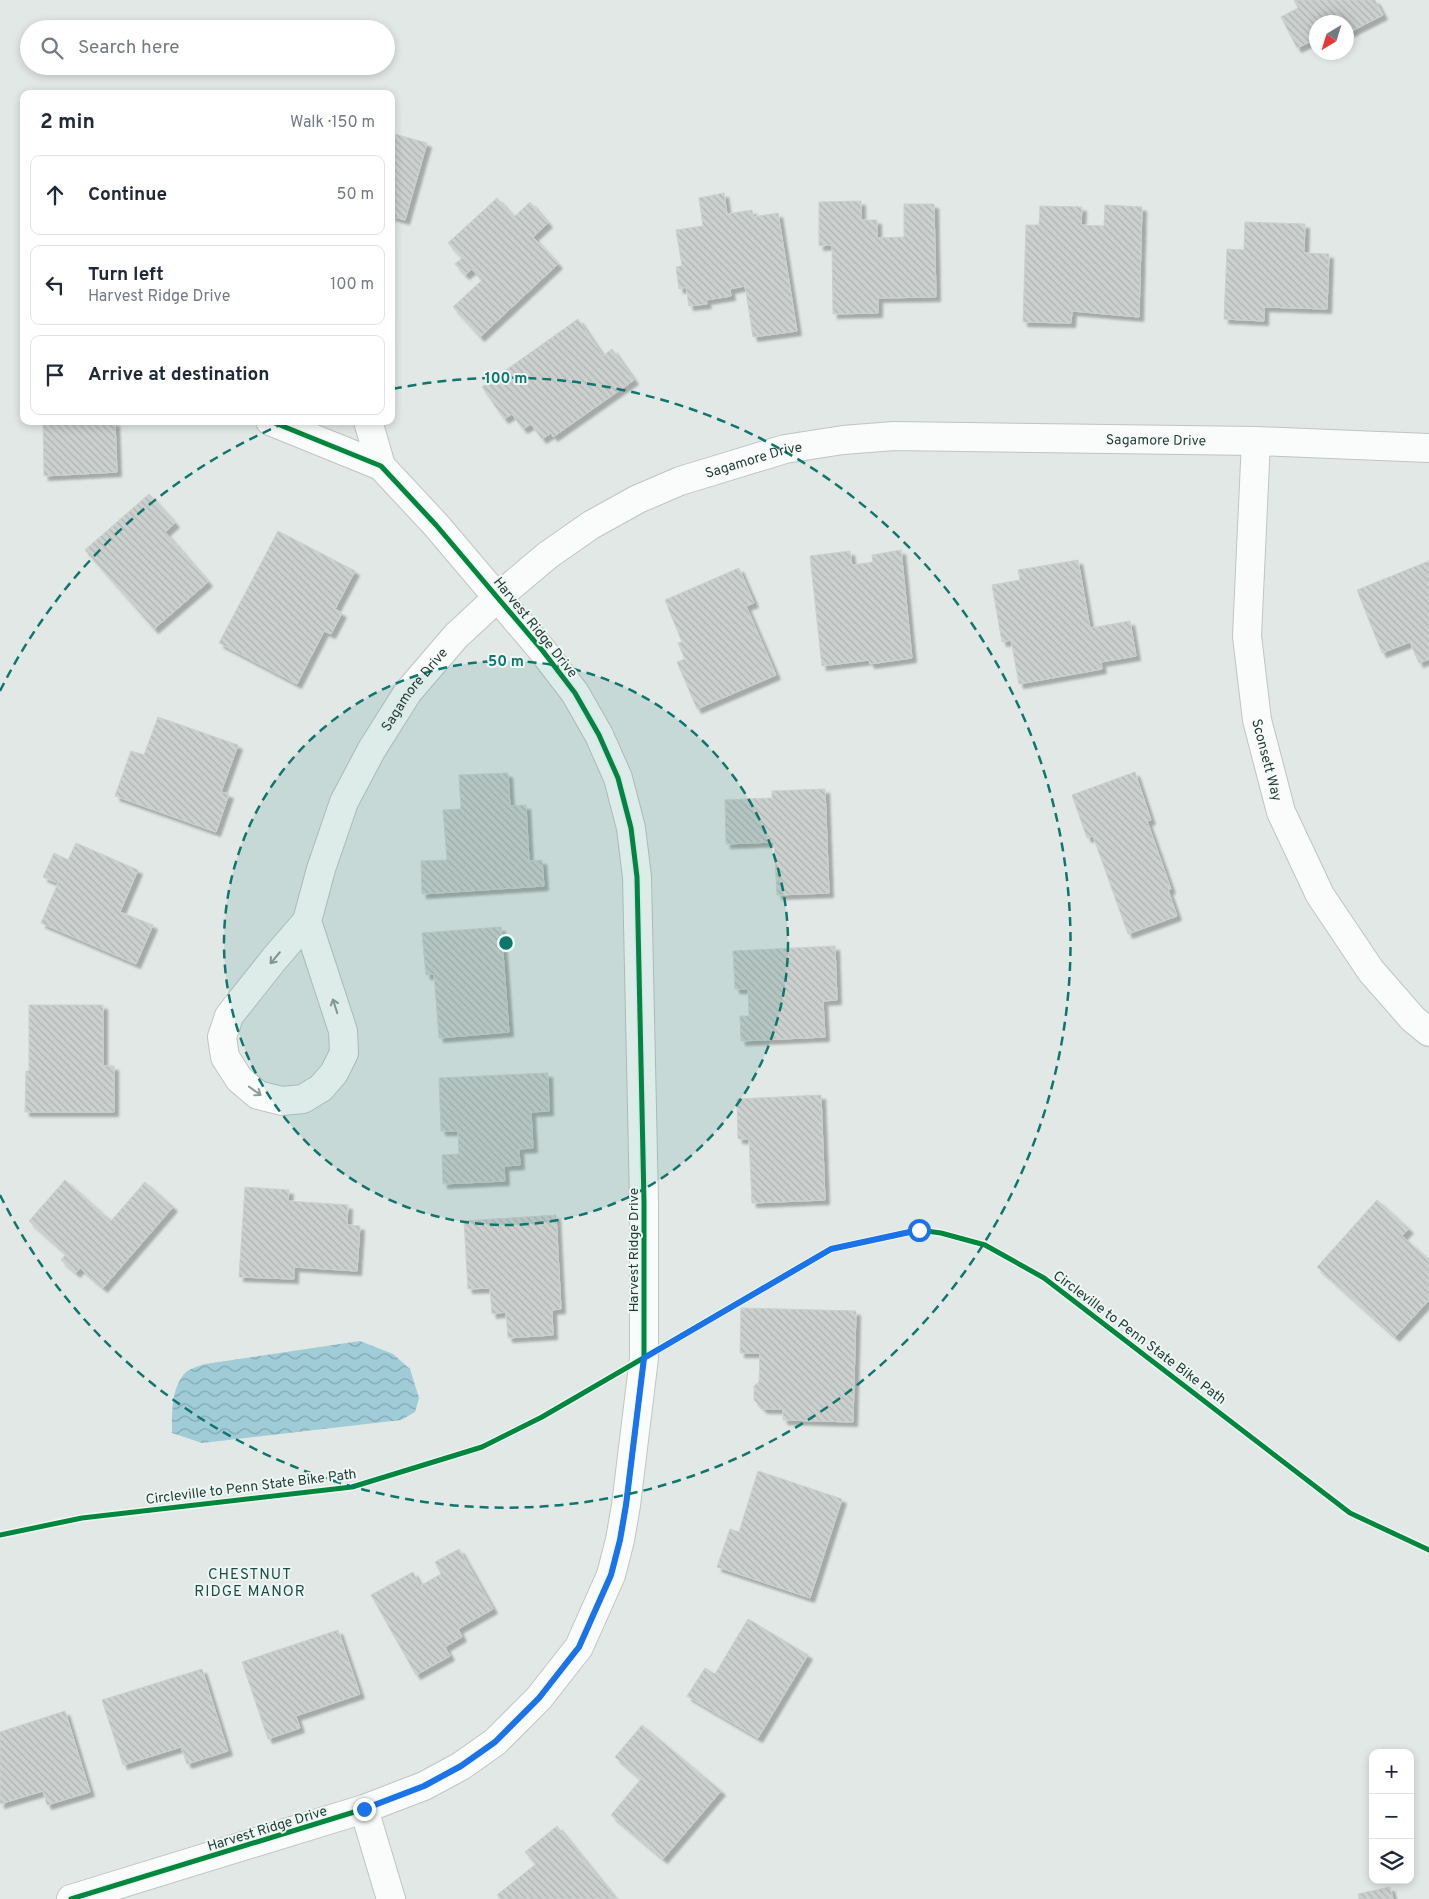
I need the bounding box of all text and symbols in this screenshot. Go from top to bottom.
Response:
north arrow [1309,15,1354,60]
search box [20,20,395,75]
icon: search [38,34,66,62]
text: Search here [78,36,180,60]
text: 2 min [40,109,95,136]
text: Walk · 150 m [290,113,375,133]
icon: ahead [41,181,69,209]
text: Continue [88,183,167,207]
text: 50 m [337,185,374,205]
text: Turn left [88,263,164,287]
icon: left [41,271,69,299]
text: 100 m [330,275,374,295]
text: Harvest Ridge Drive [88,287,230,307]
icon: arrive [41,361,69,389]
text: Arrive at destination [88,363,269,387]
text: 100 m [485,370,527,389]
street label: Sagamore Drive [1106,432,1206,450]
street label: Sagamore Drive [703,439,803,483]
street label: Harvest Ridge Drive [489,574,581,682]
street label: Sagamore Drive [378,645,452,735]
text: 50 m [488,653,524,672]
street label: Sconsett Way [1247,717,1285,803]
centre of rings [497,934,515,952]
one-way arrow [270,951,281,964]
one-way arrow [330,999,339,1014]
one-way arrow [248,1086,262,1096]
street label: Harvest Ridge Drive [626,1188,643,1312]
route start [908,1219,931,1242]
street label: Circleville to Penn State Bike Path [1049,1268,1229,1409]
street label: Circleville to Penn State Bike Path [145,1466,358,1509]
district label: CHESTNUT RIDGE MANOR [194,1566,306,1602]
map controls [1369,1749,1414,1884]
button: + [1369,1749,1414,1794]
button: − [1369,1794,1414,1839]
route end [353,1798,376,1821]
street label: Harvest Ridge Drive [205,1803,329,1856]
button: layers [1369,1839,1414,1884]

